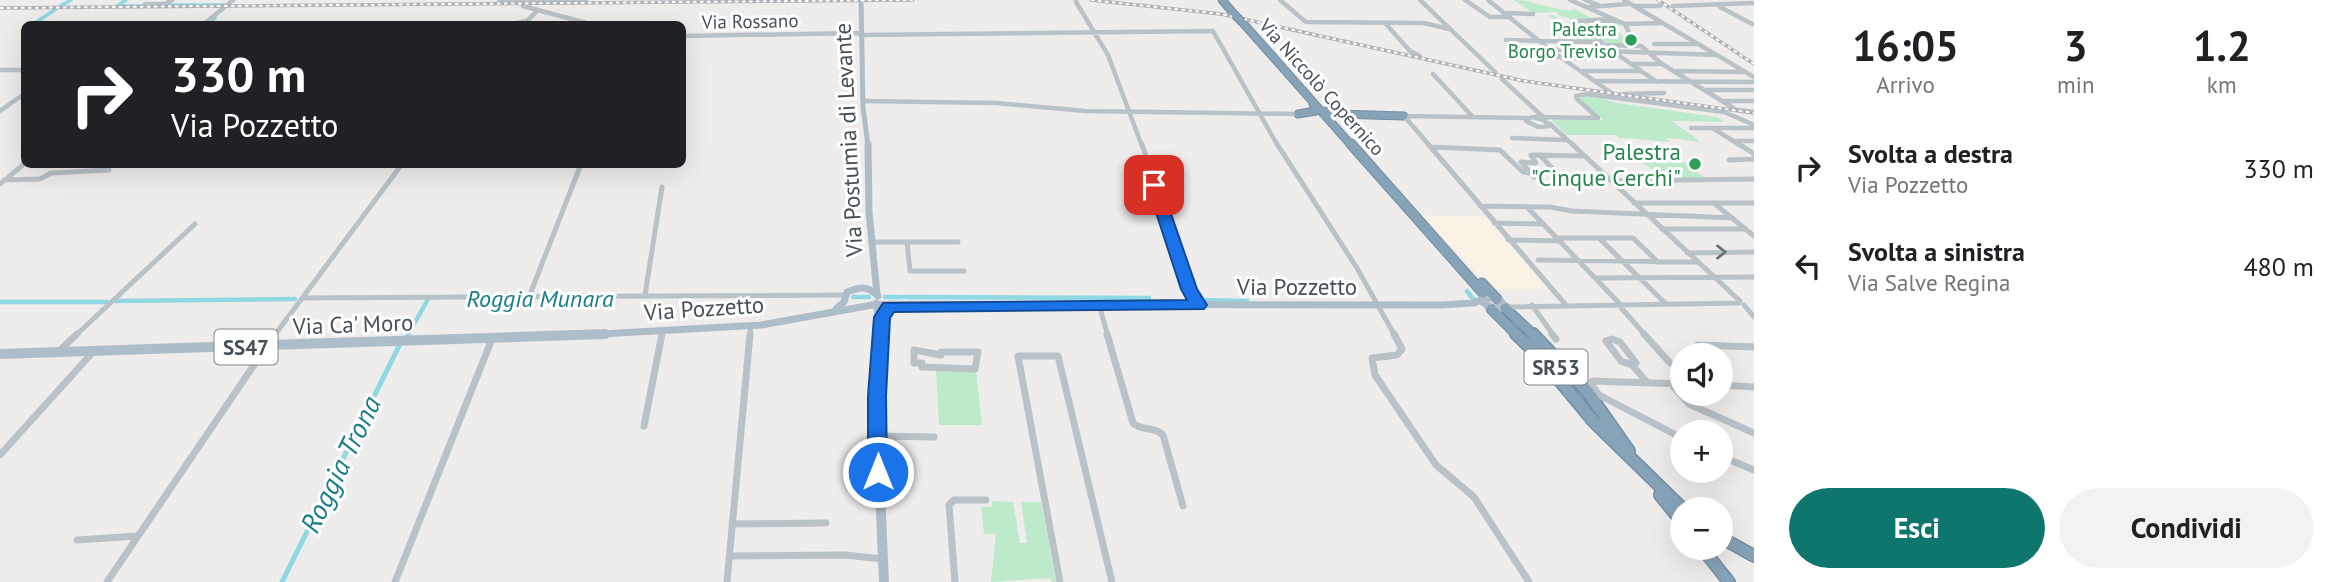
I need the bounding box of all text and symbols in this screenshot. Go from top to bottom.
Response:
street label: Via Rossano [700,8,799,34]
street label: Via Niccolò Copernico [1254,13,1390,160]
place label: Palestra Borgo Treviso [1508,17,1617,63]
text: 16:05 [1852,18,1959,73]
text: 3 [2064,18,2088,73]
text: 1.2 [2193,18,2251,73]
street label: Via Postumia di Levante [827,22,869,259]
marker: Palestra Borgo Treviso [1623,32,1639,48]
text: 330 m [171,42,306,106]
icon: right [56,49,147,140]
text: Arrivo [1876,70,1935,99]
text: min [2057,70,2094,99]
text: km [2207,70,2237,99]
text: Via Pozzetto [171,104,338,146]
place label: Palestra "Cinque Cerchi" [1531,137,1681,192]
text: Svolta a destra [1848,137,2013,170]
icon: right [1789,149,1827,187]
text: 330 m [2243,152,2314,185]
pin [1124,155,1184,215]
marker: Palestra "Cinque Cerchi" [1687,156,1703,172]
icon: arrive [1135,166,1173,204]
text: Via Pozzetto [1848,170,1968,199]
text: Svolta a sinistra [1848,235,2025,268]
one-way arrow [1715,245,1726,260]
icon: left [1789,247,1827,285]
text: 480 m [2243,250,2314,283]
text: Via Salve Regina [1848,268,2010,297]
street label: Via Pozzetto [1236,272,1357,301]
water label: Roggia Munara [466,283,614,314]
street label: Via Pozzetto [642,289,765,327]
street label: Via Ca' Moro [291,307,414,341]
road number: SS47 [215,330,278,364]
map controls [1670,343,1733,560]
button: sound [1670,343,1733,406]
road number: SR53 [1524,350,1588,384]
water label: Roggia Trona [291,389,389,538]
button: + [1670,420,1733,483]
position arrow [841,435,915,509]
button: Esci [1789,488,2045,568]
button: Condividi [2059,488,2314,568]
button: − [1670,497,1733,560]

